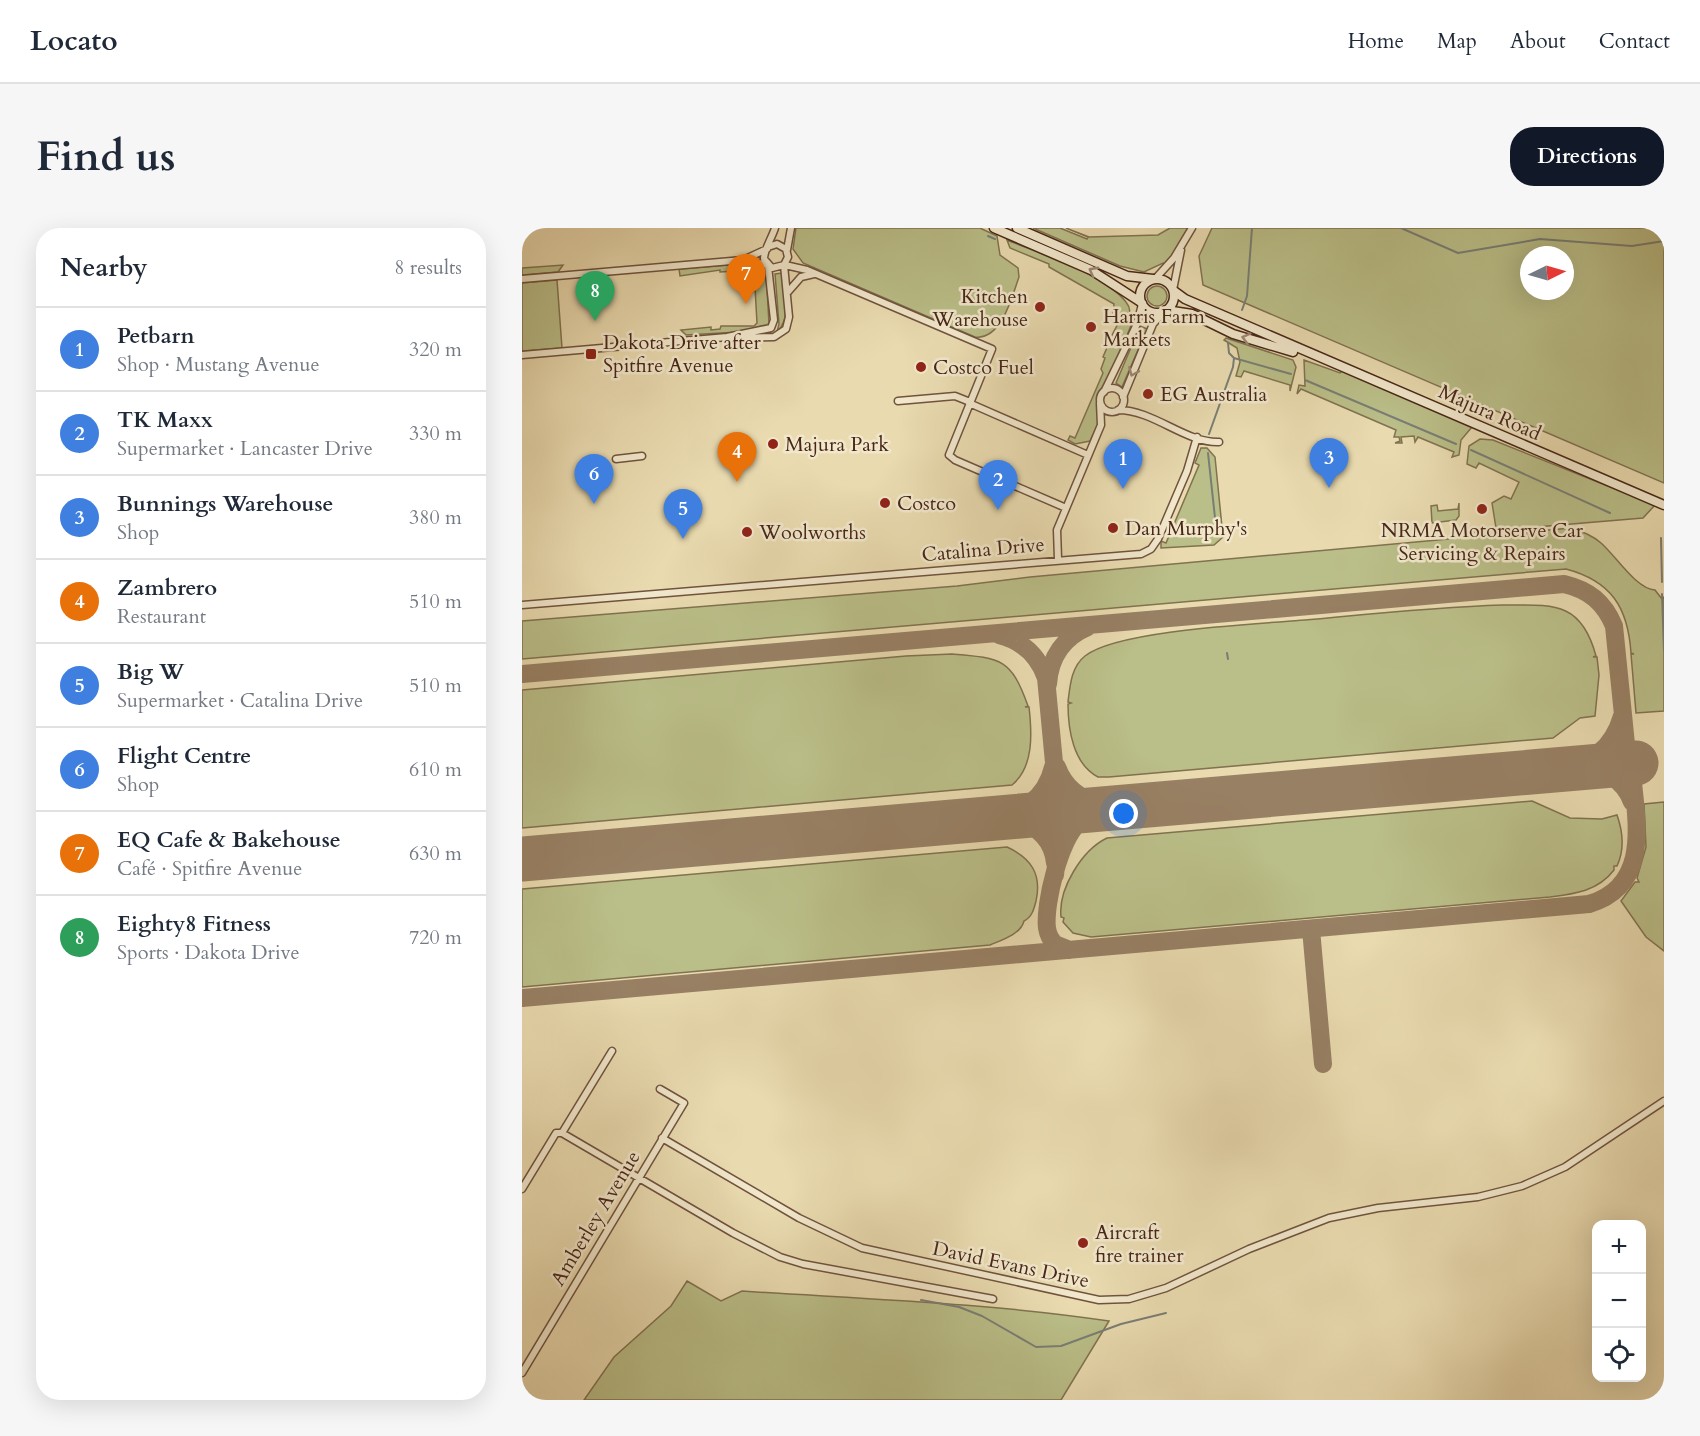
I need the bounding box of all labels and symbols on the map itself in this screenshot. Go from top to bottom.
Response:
north arrow [1520,246,1574,300]
pin: 7 [726,254,766,304]
one-way arrow [1088,267,1099,278]
pin: 8 [576,272,614,321]
place label: Kitchen Warehouse [931,283,1029,333]
marker: Kitchen Warehouse [1033,300,1047,314]
place label: Harris Farm Markets [1103,303,1205,353]
marker: Harris Farm Markets [1084,320,1098,334]
place label: Dakota Drive after Spitfire Avenue [603,329,762,379]
one-way arrow [1241,332,1251,345]
marker: Dakota Drive after Spitfire Avenue [584,347,598,361]
place label: Costco Fuel [933,354,1034,381]
marker: Costco Fuel [914,360,928,374]
one-way arrow [1128,366,1140,377]
street label: Majura Road [1434,378,1546,447]
place label: EG Australia [1160,381,1267,408]
marker: EG Australia [1141,387,1155,401]
place label: Majura Park [785,431,889,458]
pin: 4 [718,432,756,482]
marker: Majura Park [766,437,780,451]
pin: 3 [1310,438,1348,488]
pin: 1 [1104,440,1142,489]
pin: 6 [574,454,614,504]
pin: 2 [978,460,1018,510]
pin: 5 [664,490,702,539]
place label: Costco [897,490,956,517]
marker: Costco [878,496,892,510]
marker: NRMA Motorserve Car Servicing & Repairs [1475,502,1489,516]
place label: Dan Murphy's [1125,515,1247,542]
place label: NRMA Motorserve Car Servicing & Repairs [1381,517,1584,567]
place label: Woolworths [758,519,866,546]
marker: Dan Murphy's [1106,521,1120,535]
marker: Woolworths [740,525,754,539]
street label: Catalina Drive [920,531,1046,568]
your location [1109,799,1138,828]
street label: Amberley Avenue [544,1146,646,1291]
place label: Aircraft fire trainer [1095,1219,1184,1269]
street label: David Evans Drive [930,1235,1092,1294]
marker: Aircraft fire trainer [1076,1236,1090,1250]

